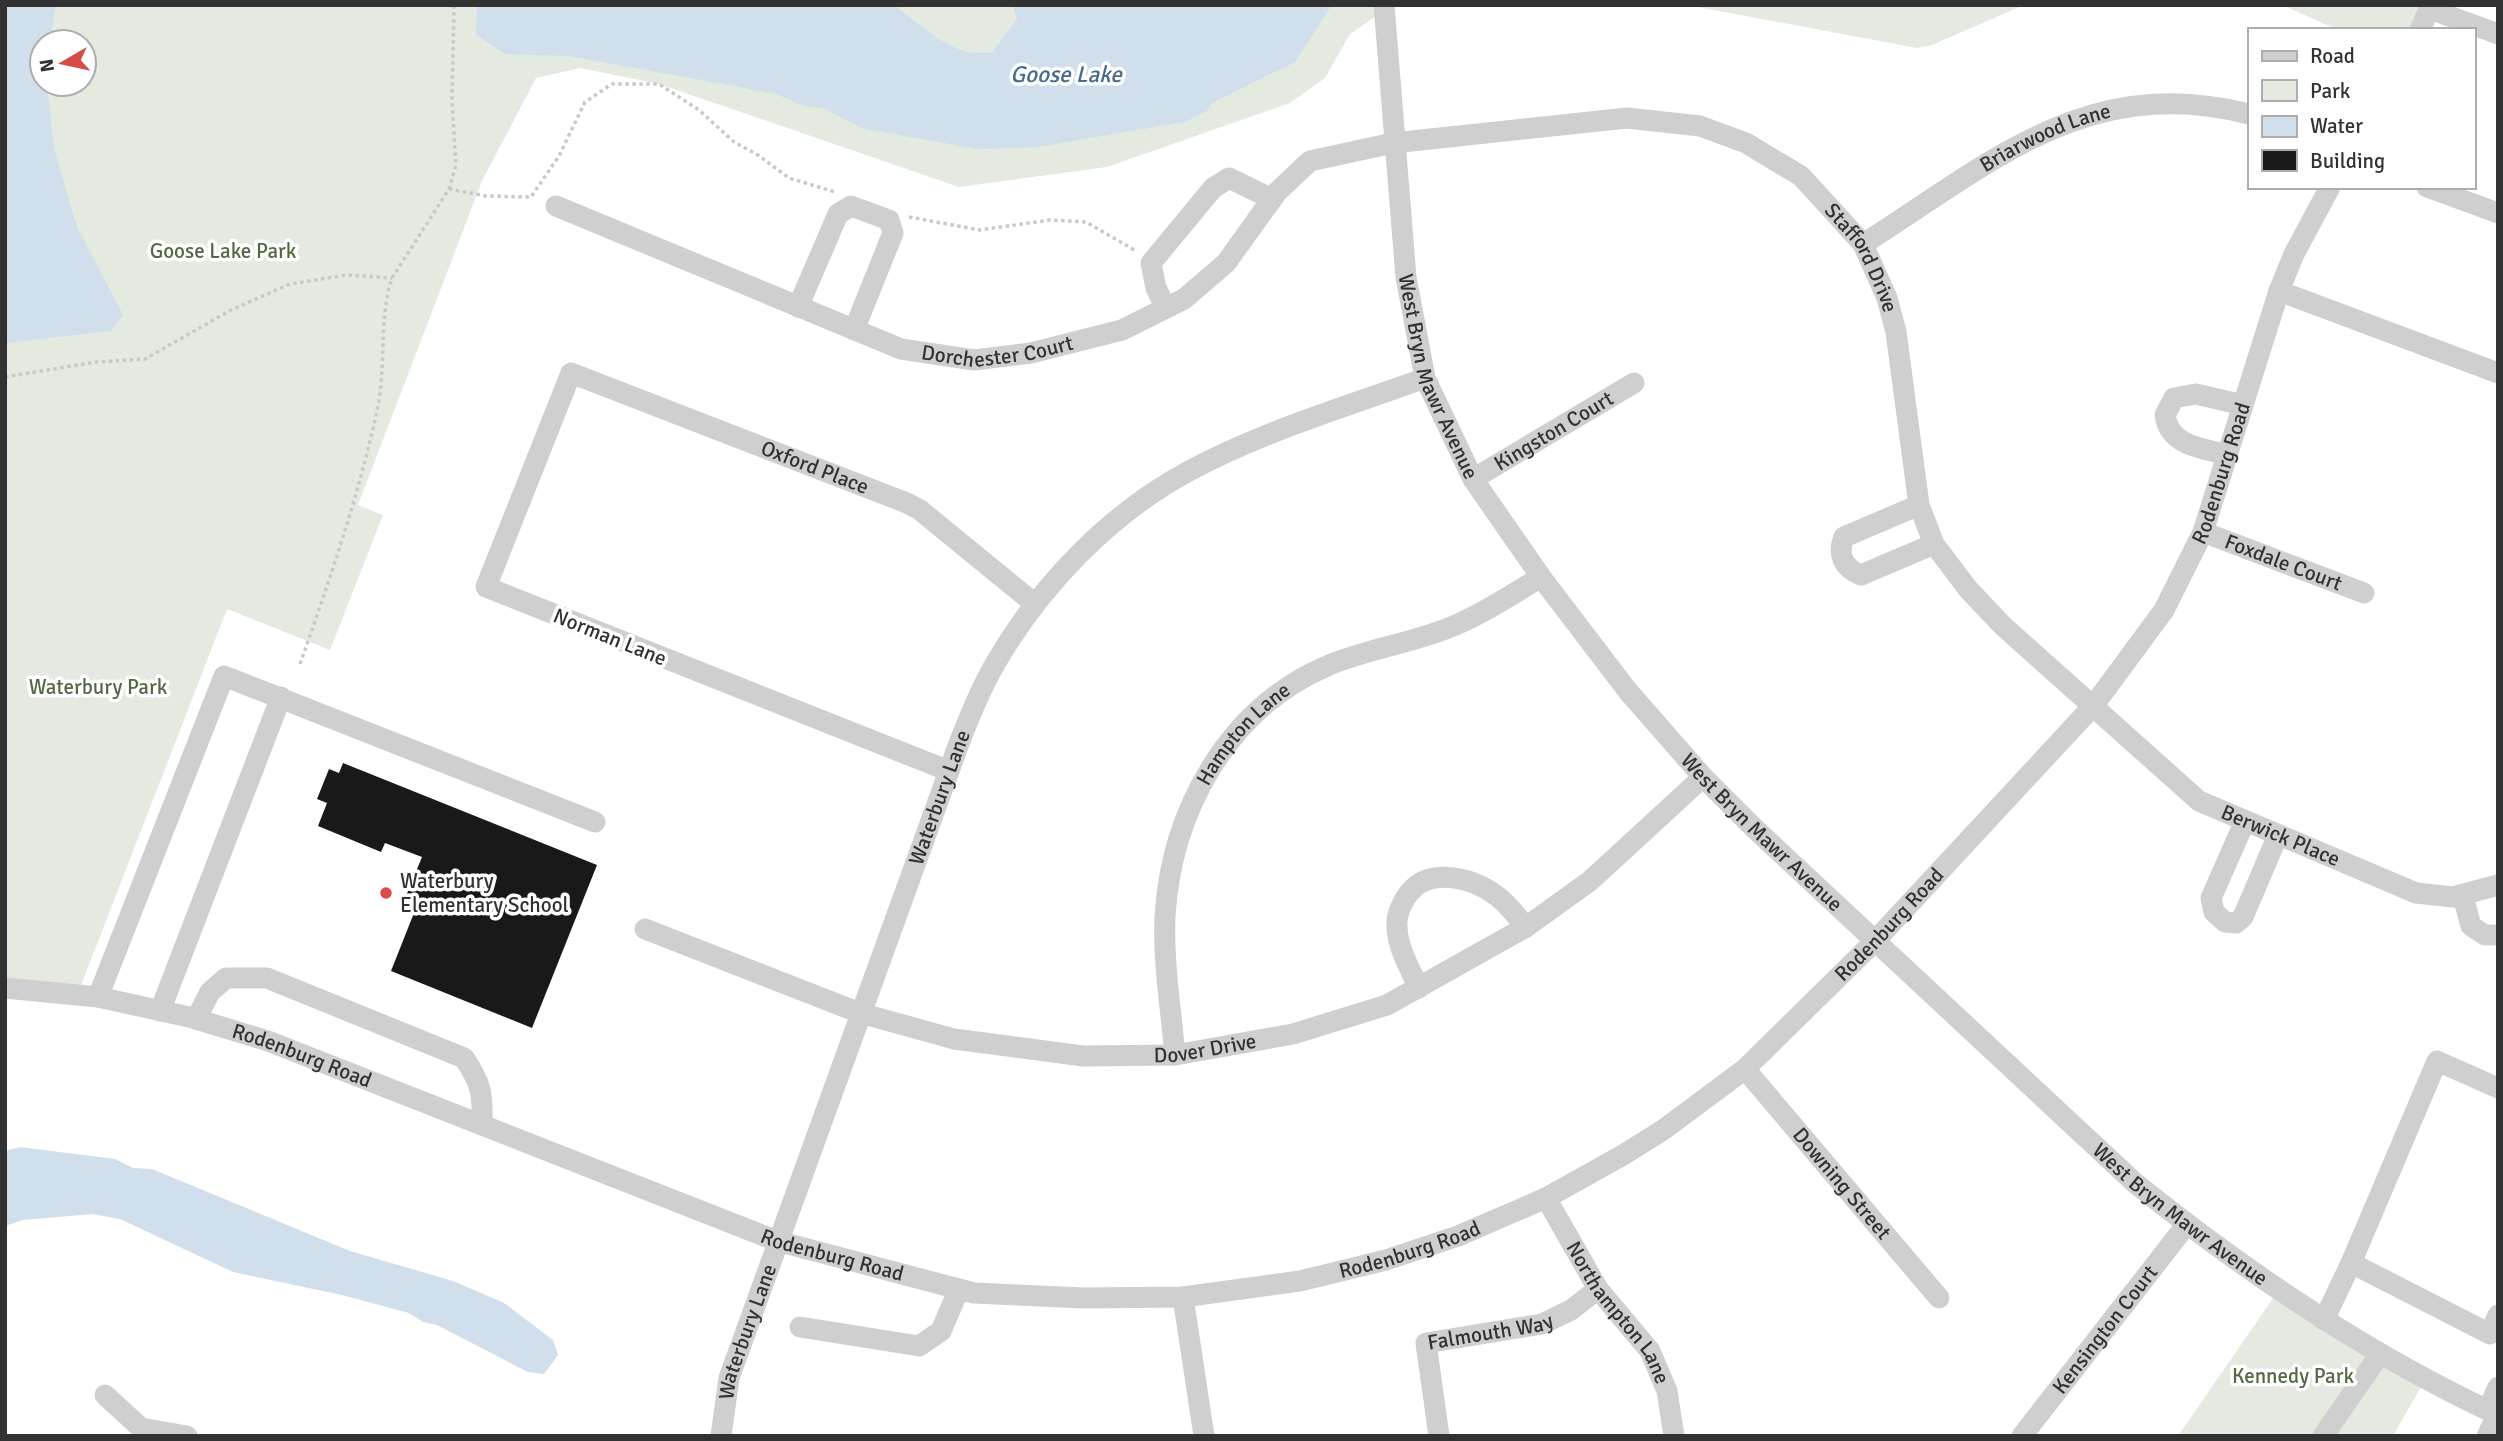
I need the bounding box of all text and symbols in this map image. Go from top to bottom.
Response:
north arrow [28,28,98,98]
legend [2248,28,2475,189]
text: Road [2310,43,2355,69]
text: N [34,57,60,74]
water label: Goose Lake [1010,60,1123,89]
text: Park [2310,78,2351,104]
street label: Briarwood Lane [1975,98,2113,178]
text: Water [2310,113,2363,139]
text: Building [2310,148,2385,174]
street label: Stafford Drive [1819,198,1903,315]
park label: Goose Lake Park [150,238,297,264]
street label: West Bryn Mawr Avenue [1393,272,1484,483]
street label: Dorchester Court [920,330,1076,373]
street label: Kingston Court [1489,385,1618,477]
street label: Rodenburg Road [2186,399,2256,549]
street label: Oxford Place [757,435,872,500]
street label: Foxdale Court [2221,528,2346,597]
street label: Norman Lane [550,603,670,671]
park label: Waterbury Park [29,674,168,700]
street label: Hampton Lane [1190,677,1295,790]
street label: Waterbury Lane [903,726,976,869]
street label: West Bryn Mawr Avenue [1675,748,1848,917]
street label: Berwick Place [2217,799,2344,872]
street label: Rodenburg Road [1829,862,1949,987]
place label: Waterbury Elementary School [400,868,569,918]
marker: Waterbury Elementary School [378,885,394,901]
street label: Rodenburg Road [229,1018,376,1093]
street label: Dover Drive [1154,1028,1258,1068]
street label: Downing Street [1787,1122,1897,1245]
street label: West Bryn Mawr Avenue [2087,1137,2273,1291]
street label: Rodenburg Road [1336,1215,1484,1284]
street label: Rodenburg Road [757,1223,907,1287]
street label: Northampton Lane [1560,1237,1675,1388]
street label: Waterbury Lane [713,1260,782,1401]
street label: Kensington Court [2047,1260,2163,1399]
street label: Falmouth Way [1425,1307,1558,1356]
park label: Kennedy Park [2232,1363,2354,1389]

